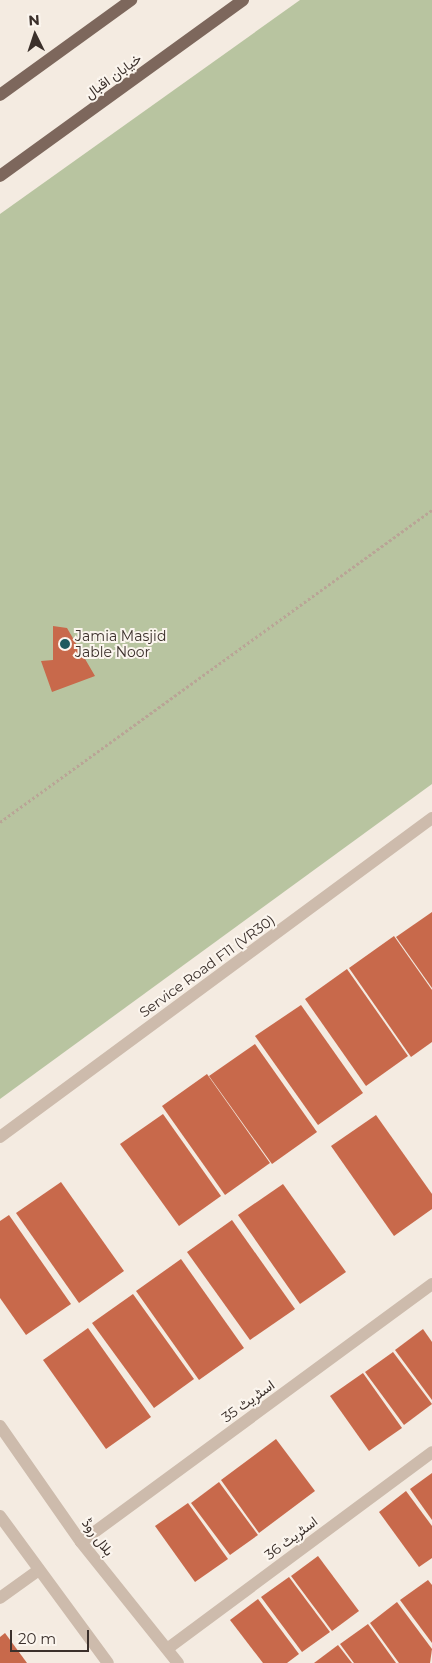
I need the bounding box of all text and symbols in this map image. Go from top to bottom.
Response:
north arrow [10,10,60,60]
text: N [28,11,40,29]
street label: خیابان اقبال [81,50,145,102]
place label: Jamia Masjid Jable Noor [75,628,166,660]
marker: Jamia Masjid Jable Noor [59,638,71,650]
street label: Service Road F11 (VR30) [136,911,278,1021]
street label: اسٹریٹ 35 [218,1376,278,1426]
street label: اسٹریٹ 36 [261,1513,321,1563]
street label: ہلال روڈ [78,1515,118,1559]
scale bar [12,1620,91,1652]
text: 20 m [18,1629,56,1648]

